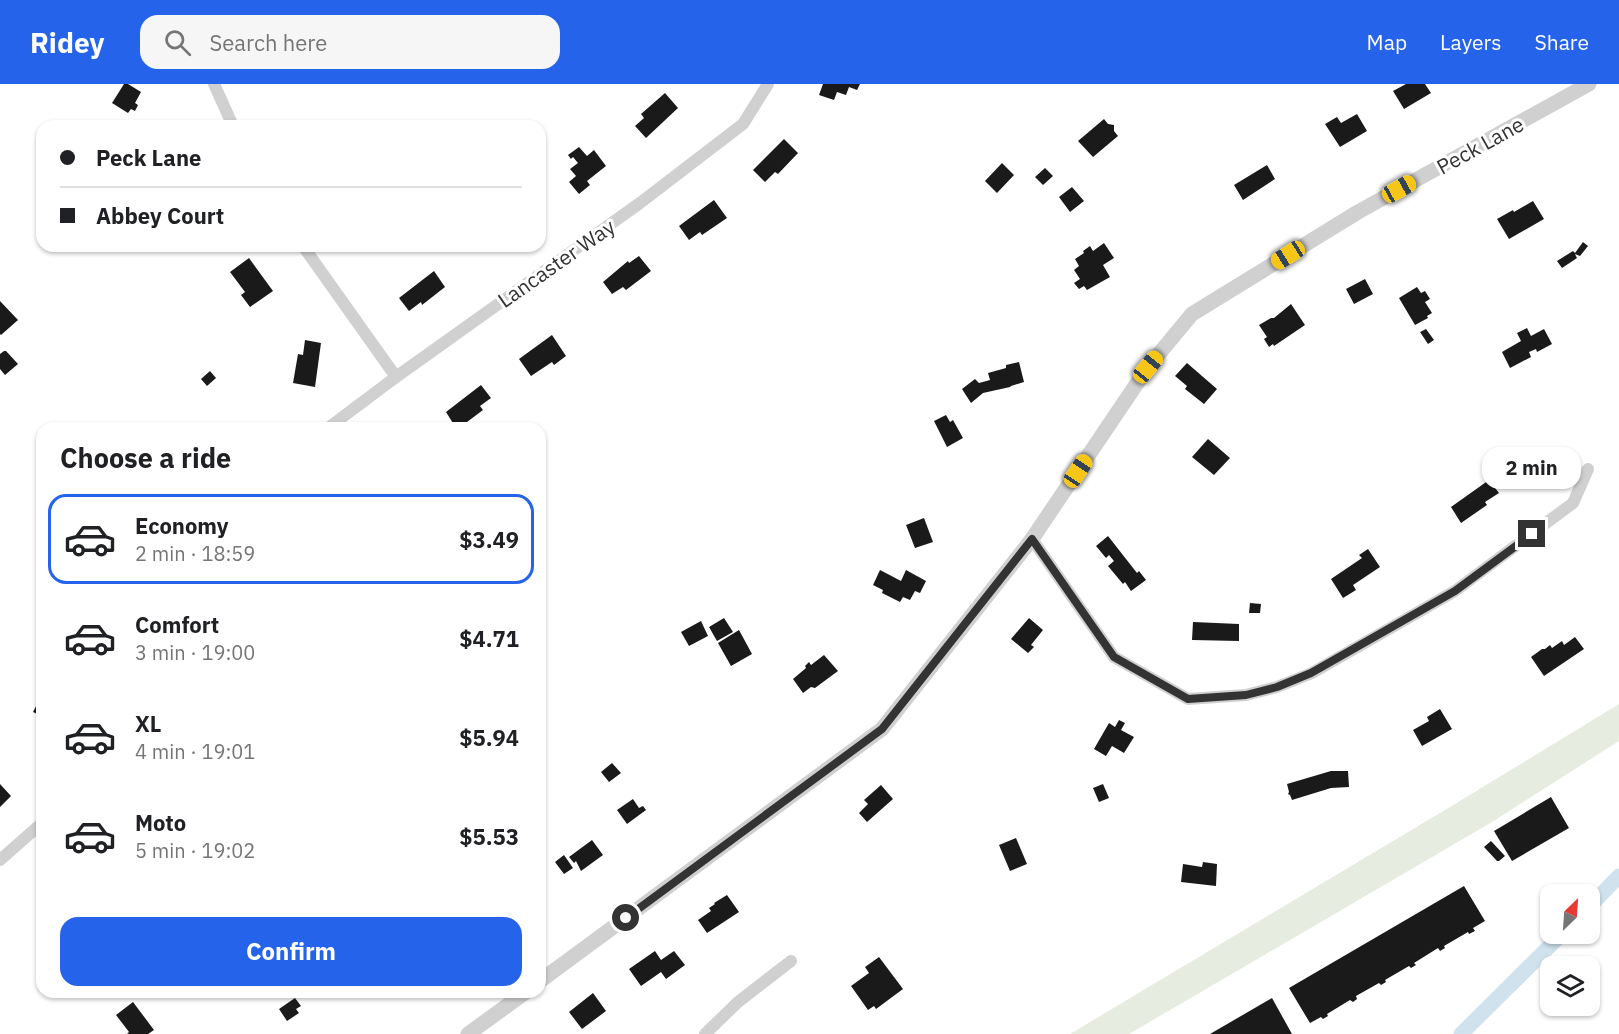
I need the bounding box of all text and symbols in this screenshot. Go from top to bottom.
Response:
search box [140,15,560,69]
text: Ridey [30,24,104,61]
icon: search [161,26,194,59]
text: Search here [209,28,327,57]
text: Map [1367,28,1407,56]
text: Layers [1440,28,1502,56]
text: Share [1535,28,1589,56]
street label: Peck Lane [1431,110,1529,180]
text: Peck Lane [96,143,201,172]
car [1379,172,1419,206]
text: Abbey Court [96,201,224,230]
street label: Lancaster Way [492,212,621,314]
car [1268,238,1308,272]
car [1130,347,1166,387]
text: Choose a ride [60,440,231,475]
callout: 2 min [1482,447,1582,489]
car [1060,451,1096,491]
text: 2 min [1505,454,1558,481]
text: Economy [135,511,229,540]
icon: car [63,512,117,566]
route end [1518,520,1545,547]
text: $3.49 [459,525,519,554]
text: 2 min · 18:59 [135,540,255,567]
text: Comfort [135,610,219,639]
icon: car [63,611,117,665]
text: $4.71 [459,624,519,653]
text: 3 min · 19:00 [135,639,255,666]
text: XL [135,709,161,738]
icon: car [63,710,117,764]
text: $5.94 [459,723,519,752]
text: 4 min · 19:01 [135,738,255,765]
text: Moto [135,808,186,837]
icon: car [63,809,117,863]
text: $5.53 [459,822,519,851]
text: 5 min · 19:02 [135,837,255,864]
north arrow [1540,884,1600,944]
map controls [1540,884,1600,1016]
route start [612,904,639,931]
button: Confirm [60,917,522,986]
button: layers [1540,956,1600,1016]

